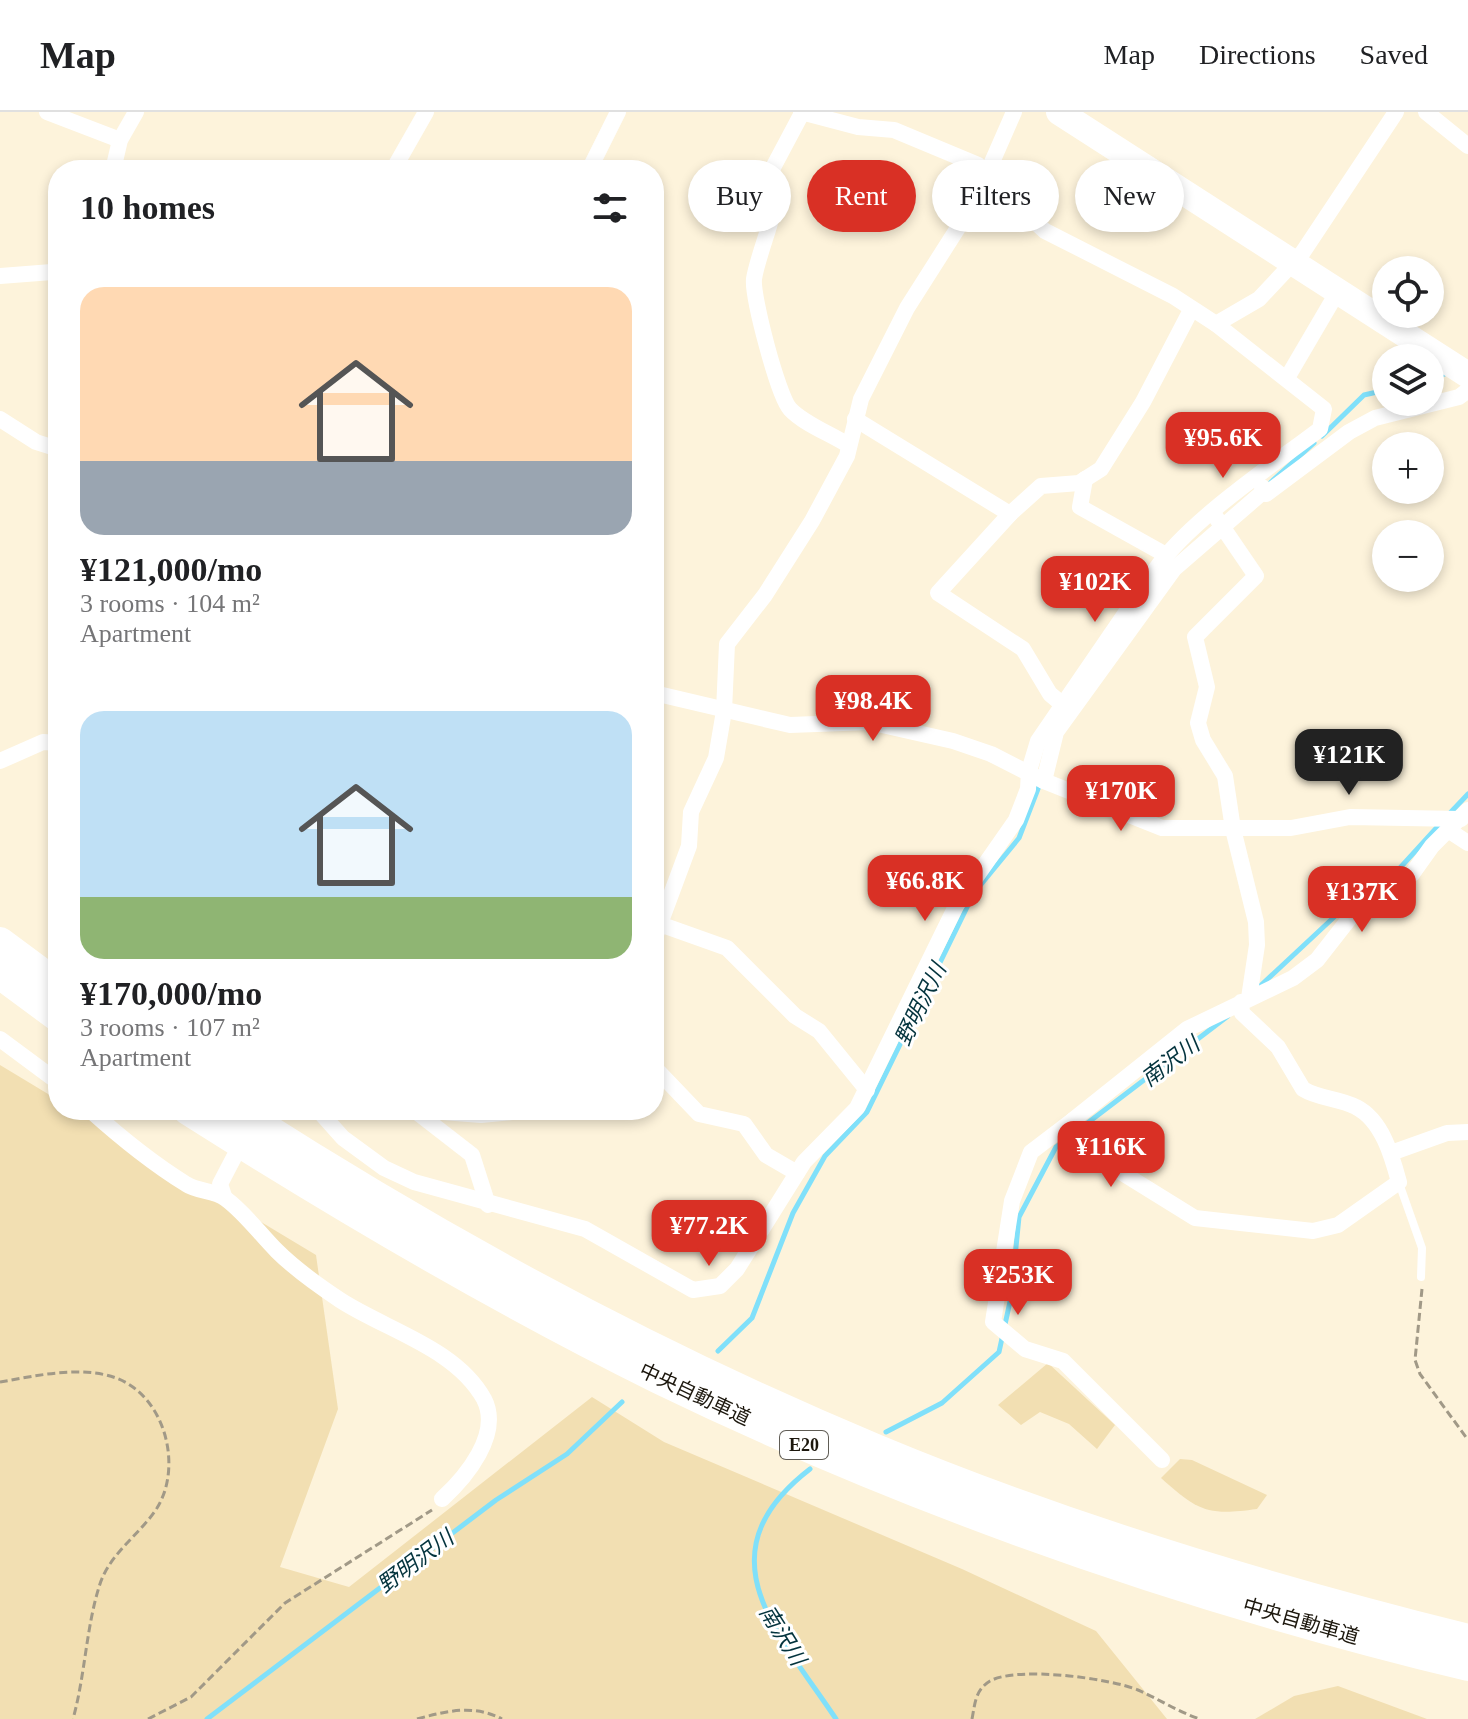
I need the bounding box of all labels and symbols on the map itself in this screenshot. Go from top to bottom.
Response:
pin: ¥95.6K [1158,412,1288,480]
pin: ¥102K [1039,556,1151,624]
pin: ¥98.4K [808,675,938,743]
pin: ¥121K [1293,729,1405,797]
pin: ¥170K [1065,765,1177,833]
pin: ¥66.8K [860,855,990,923]
pin: ¥137K [1306,866,1418,934]
water label: 野明沢川 [890,957,952,1049]
water label: 南沢川 [1136,1030,1206,1091]
pin: ¥116K [1055,1121,1167,1189]
pin: ¥77.2K [644,1200,774,1268]
pin: ¥253K [962,1249,1074,1317]
street label: 中央自動車道 [636,1359,754,1429]
road number: E20 [780,1431,828,1459]
water label: 野明沢川 [373,1524,460,1598]
street label: 中央自動車道 [1240,1594,1362,1648]
water label: 南沢川 [754,1601,812,1672]

